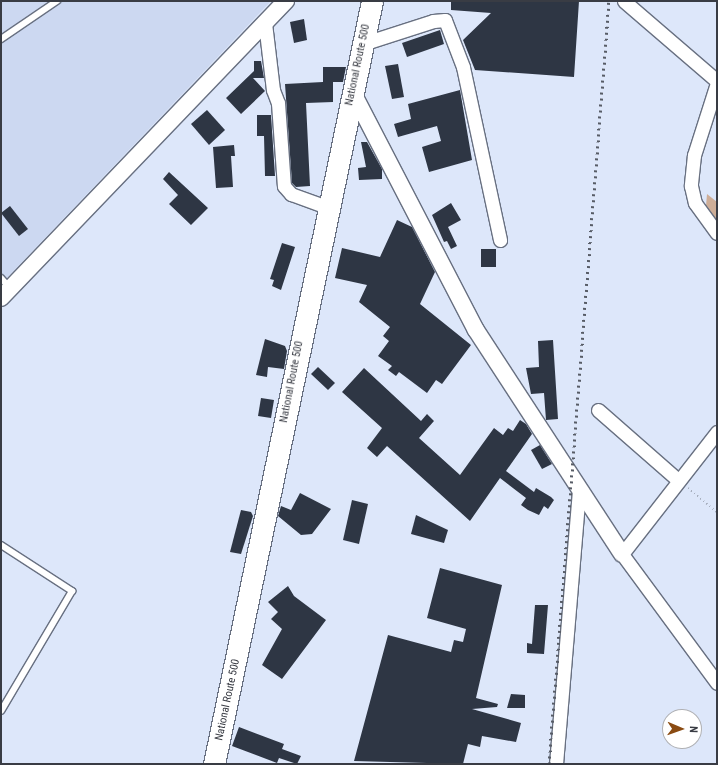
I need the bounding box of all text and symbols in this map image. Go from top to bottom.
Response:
street label: National Route 500 [343,23,373,107]
street label: National Route 500 [278,340,306,424]
street label: National Route 500 [213,658,243,742]
north arrow [662,709,702,749]
text: N [687,726,700,733]

